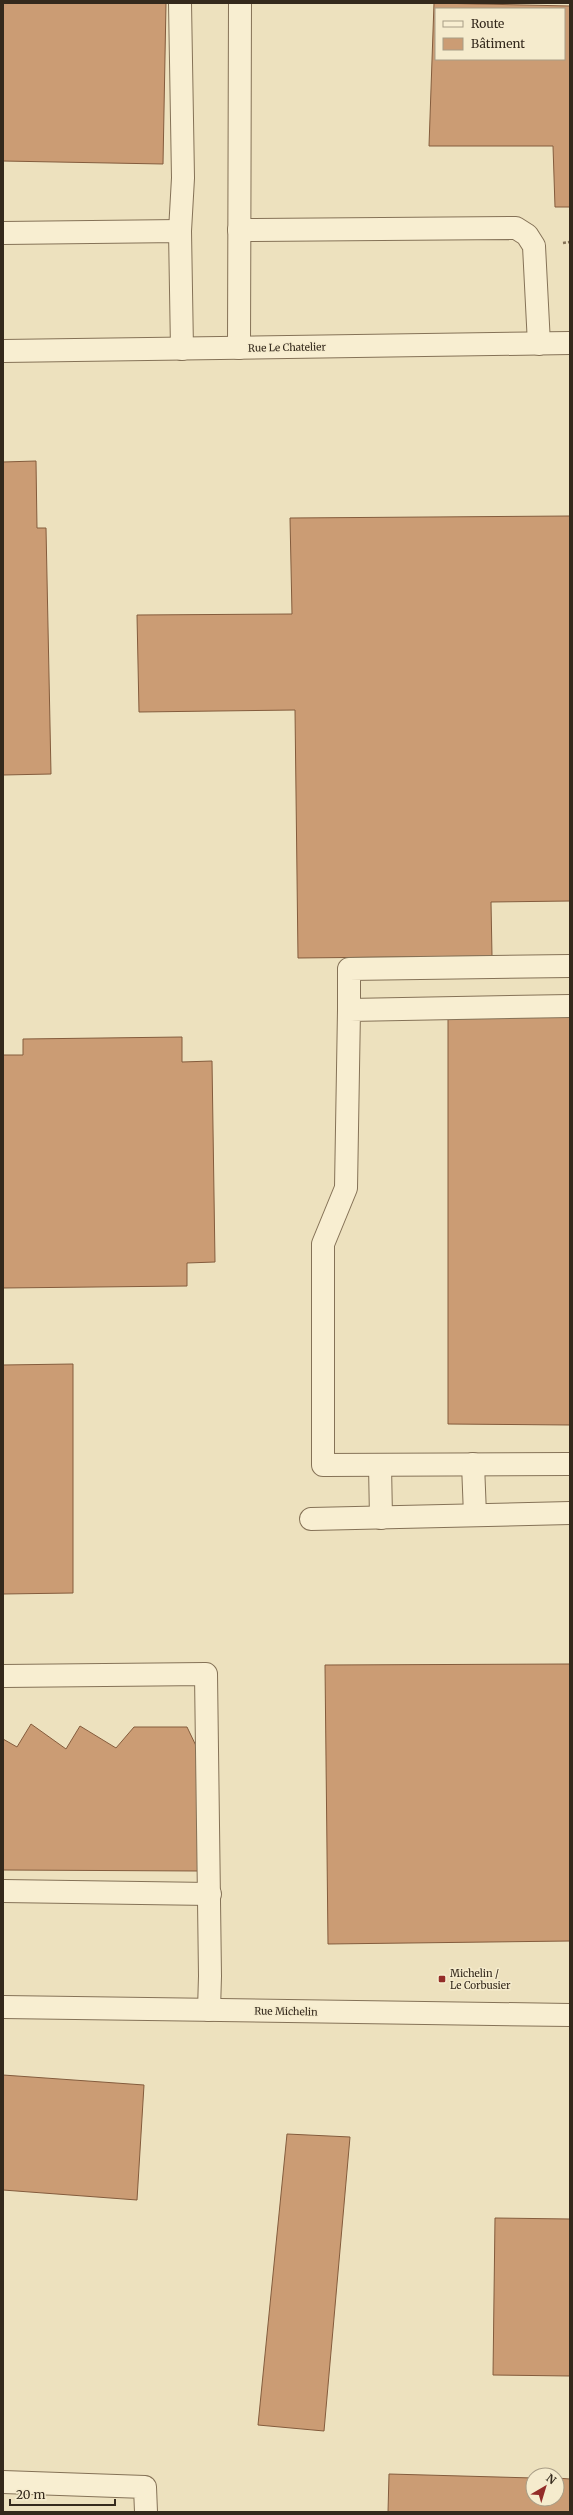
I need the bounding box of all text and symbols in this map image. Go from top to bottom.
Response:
legend [435,8,565,60]
text: Route [471,16,504,31]
text: Bâtiment [471,36,525,51]
street label: Rue Le Chatelier [248,340,327,355]
place label: Michelin / Le Corbusier [450,1967,511,1992]
marker: Michelin / Le Corbusier [437,1974,447,1984]
street label: Rue Michelin [254,2004,318,2019]
north arrow [525,2467,565,2507]
text: N [543,2471,559,2487]
scale bar [10,2481,115,2507]
text: 20 m [16,2487,45,2502]

